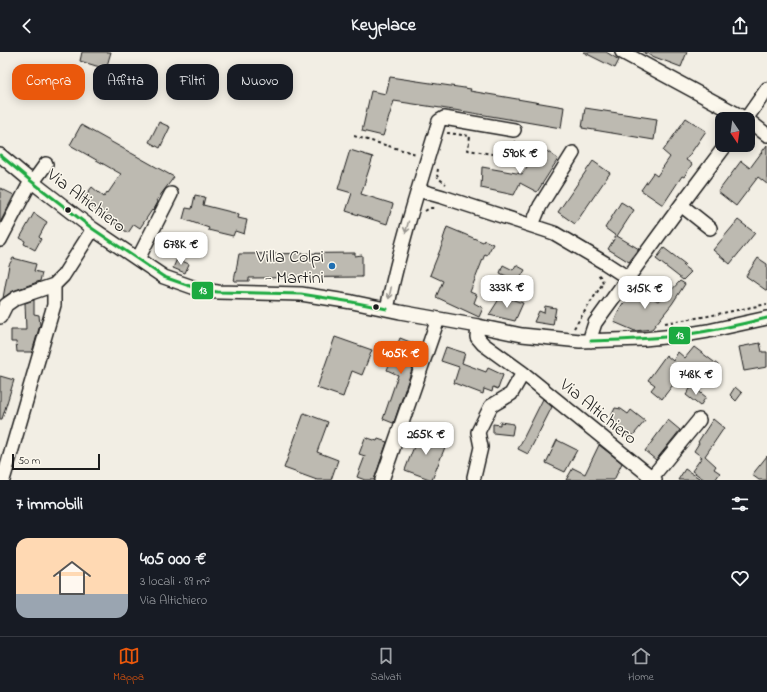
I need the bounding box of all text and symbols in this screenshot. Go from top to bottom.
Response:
text: Keyplace [351,13,416,39]
icon: back [16,15,38,37]
icon: share [729,15,751,37]
chip: Compra [12,64,85,100]
chip: Affitta [93,64,158,100]
chip: Filtri [166,64,219,100]
chip: Nuovo [227,64,293,100]
north arrow [715,112,755,152]
map controls [715,112,755,152]
pin: 590K € [487,141,553,175]
text: 590K € [502,144,538,163]
street label: Via Altichiero [40,163,131,240]
unlabelled marker [63,205,73,215]
one-way arrow [403,221,411,234]
pin: 678K € [148,232,214,266]
text: 678K € [164,235,198,254]
place label: Villa Colpi - Martini [255,245,324,292]
marker: Villa Colpi - Martini [327,261,337,271]
pin: 333K € [474,275,540,309]
pin: 315K € [612,276,678,310]
text: 333K € [490,278,524,297]
text: 315K € [627,279,663,298]
line badge: 13 [191,281,214,300]
text: 13 [199,283,207,299]
one-way arrow [386,286,394,299]
unlabelled marker [371,302,381,312]
line badge: 13 [668,326,691,345]
text: 13 [676,328,684,344]
pin: 405K € [368,341,434,375]
text: 405K € [382,344,420,363]
pin: 748K € [663,362,729,396]
text: 748K € [679,365,713,384]
street label: Via Altichiero [553,373,642,452]
pin: 265K € [393,422,459,456]
text: 265K € [407,425,445,444]
scale bar [12,452,100,471]
text: 50 m [18,453,40,469]
text: 7 immobili [16,492,83,517]
icon: filters [729,493,751,515]
text: 405 000 € [140,547,206,572]
icon: home [48,554,96,602]
icon: heart [729,567,751,589]
text: 3 locali · 89 m² [140,572,210,591]
text: Via Altichiero [140,591,207,610]
tab: Mappa [113,645,144,685]
tab: Salvati [371,645,401,685]
tab: Home [628,645,654,685]

